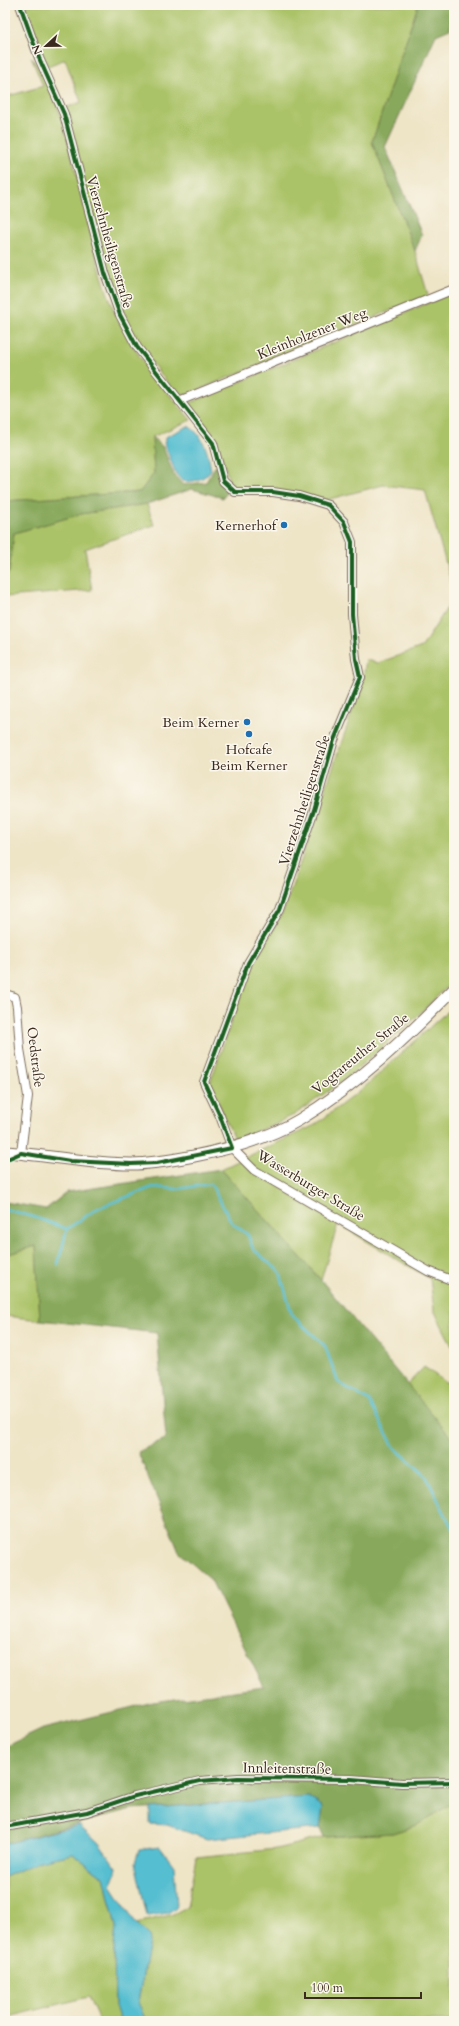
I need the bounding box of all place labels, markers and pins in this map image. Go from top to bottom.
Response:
place label: Kernerhof [215,516,279,535]
marker: Kernerhof [279,520,289,530]
place label: Beim Kerner [162,713,240,732]
marker: Beim Kerner [242,717,252,727]
marker: Hofcafe Beim Kerner [244,729,254,739]
place label: Hofcafe Beim Kerner [211,740,288,775]

